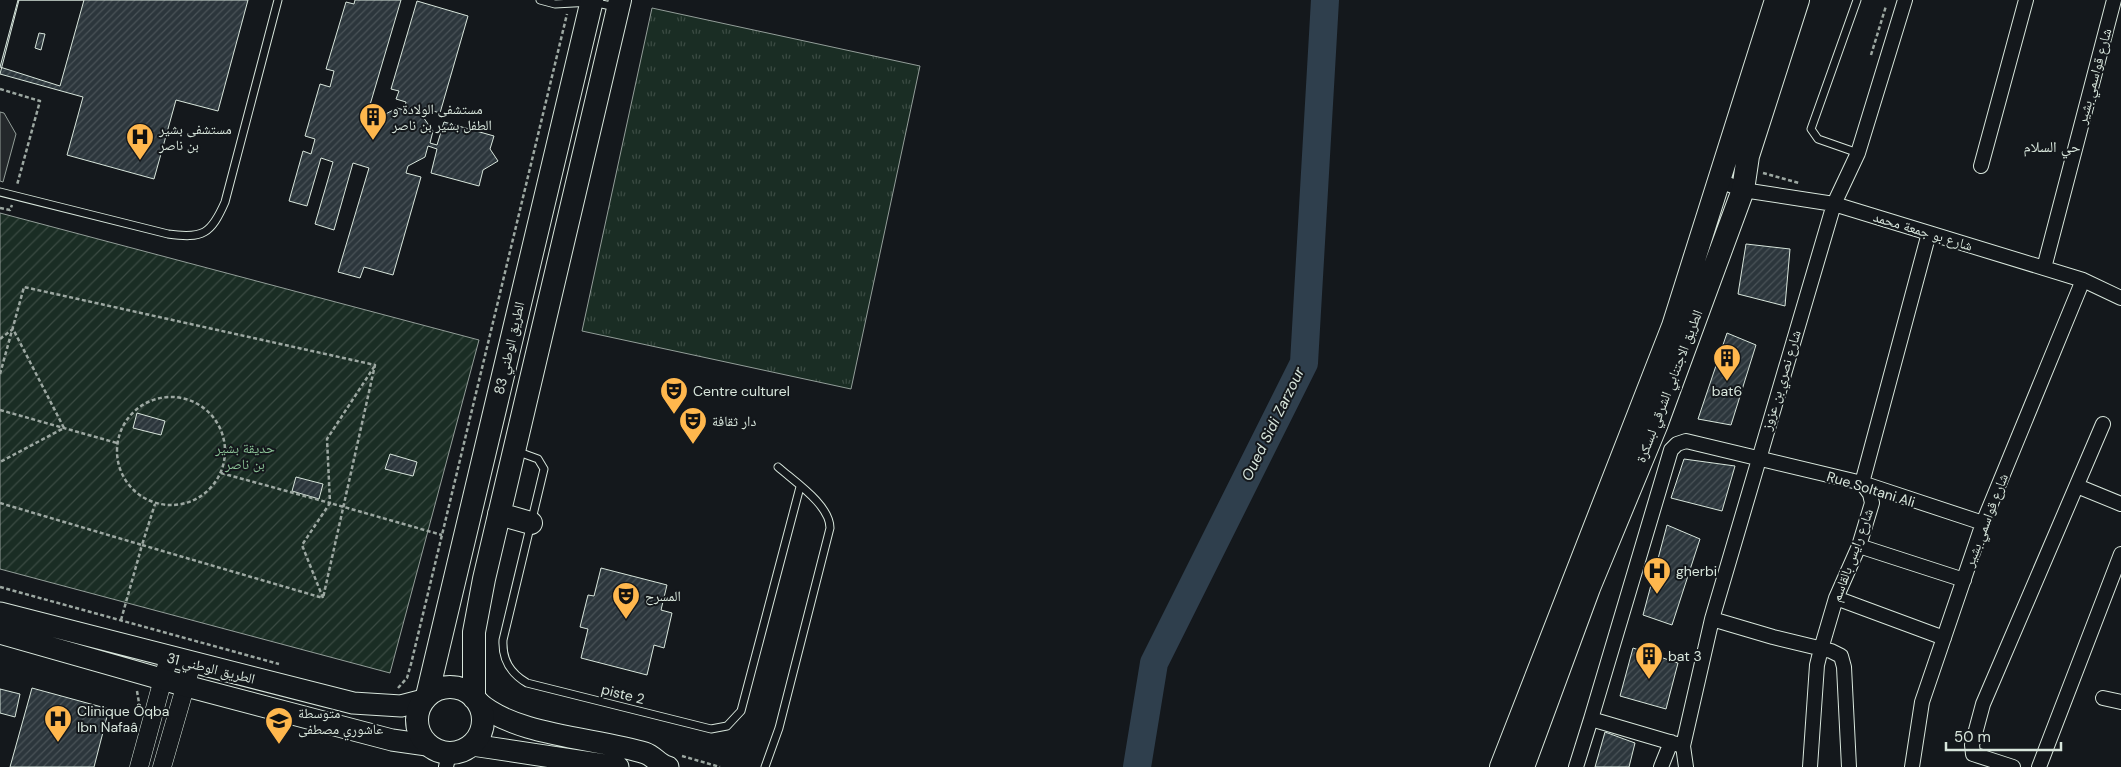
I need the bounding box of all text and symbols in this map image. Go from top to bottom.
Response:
street label: شارع قواسمي بشير [2072,26,2118,127]
place label: مستشفى الولادة و الطفل بشير بن ناصر [391,100,492,134]
building icon: مستشفى الولادة و الطفل بشير بن ناصر [358,102,388,141]
place label: مستشفى بشير بن ناصر [158,120,232,154]
hospital icon: مستشفى بشير بن ناصر [125,122,155,161]
district label: حي السلام [2023,137,2081,159]
street label: شارع بو جمعة محمد [1871,207,1975,256]
street label: الطريق الوطني 83 [490,300,531,397]
street label: الطريق الاجتنابي الشرقي لبسكرة [1632,307,1709,466]
street label: شارع نصري بن عزوز [1757,328,1807,434]
building icon: bat6 [1712,343,1742,382]
water label: Oued Sidi Zarzour [1237,363,1309,484]
theatre icon: Centre culturel [659,376,689,415]
place label: Centre culturel [693,382,790,400]
place label: bat6 [1712,382,1742,400]
theatre icon: دار ثقافة [678,406,708,445]
place label: دار ثقافة [712,412,756,430]
park label: حديقة بشير بن ناصر [214,439,275,473]
street label: Rue Soltani Ali [1825,467,1917,511]
street label: شارع قواسمي بشير [1960,471,2014,571]
street label: شارع رايس بالقاسم [1827,506,1878,604]
hospital icon: gherbi [1642,556,1672,595]
place label: gherbi [1676,562,1717,580]
theatre icon: المسرح [611,581,641,620]
place label: المسرح [645,587,681,606]
building icon: bat 3 [1634,641,1664,680]
place label: bat 3 [1668,647,1702,665]
street label: الطريق الوطني 31 [164,648,257,690]
street label: piste 2 [600,680,646,708]
place label: Clinique Ôqba Ibn Nafaâ [77,702,169,736]
hospital icon: Clinique Ôqba Ibn Nafaâ [43,704,73,743]
place label: متوسطة عاشوري مصطفى [298,704,383,741]
school or university icon: متوسطة عاشوري مصطفى [264,706,294,745]
scale bar [1946,720,2061,752]
text: 50 m [1954,727,1991,747]

